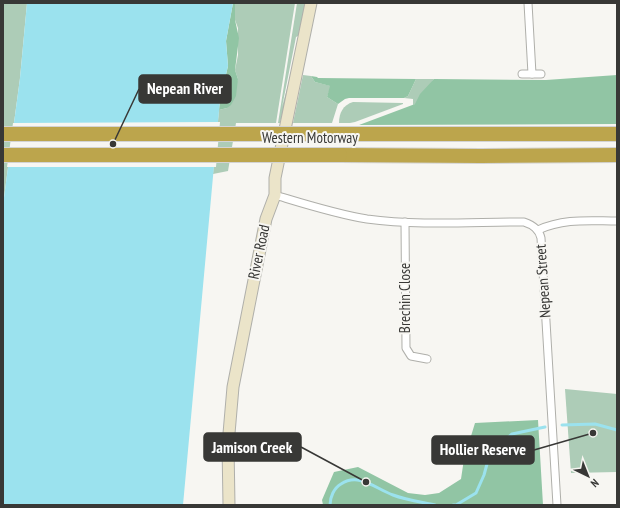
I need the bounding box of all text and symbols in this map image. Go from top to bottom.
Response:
callout: Nepean River [139,75,231,103]
text: Nepean River [147,78,223,98]
street label: Western Motorway [262,128,358,147]
street label: River Road [243,223,274,281]
street label: Nepean Street [530,244,555,319]
street label: Brechin Close [395,263,414,333]
callout: Jamison Creek [204,433,301,461]
callout: Hollier Reserve [432,436,534,464]
text: Jamison Creek [211,437,293,457]
text: Hollier Reserve [440,439,526,459]
north arrow [568,456,608,496]
text: N [588,476,602,490]

